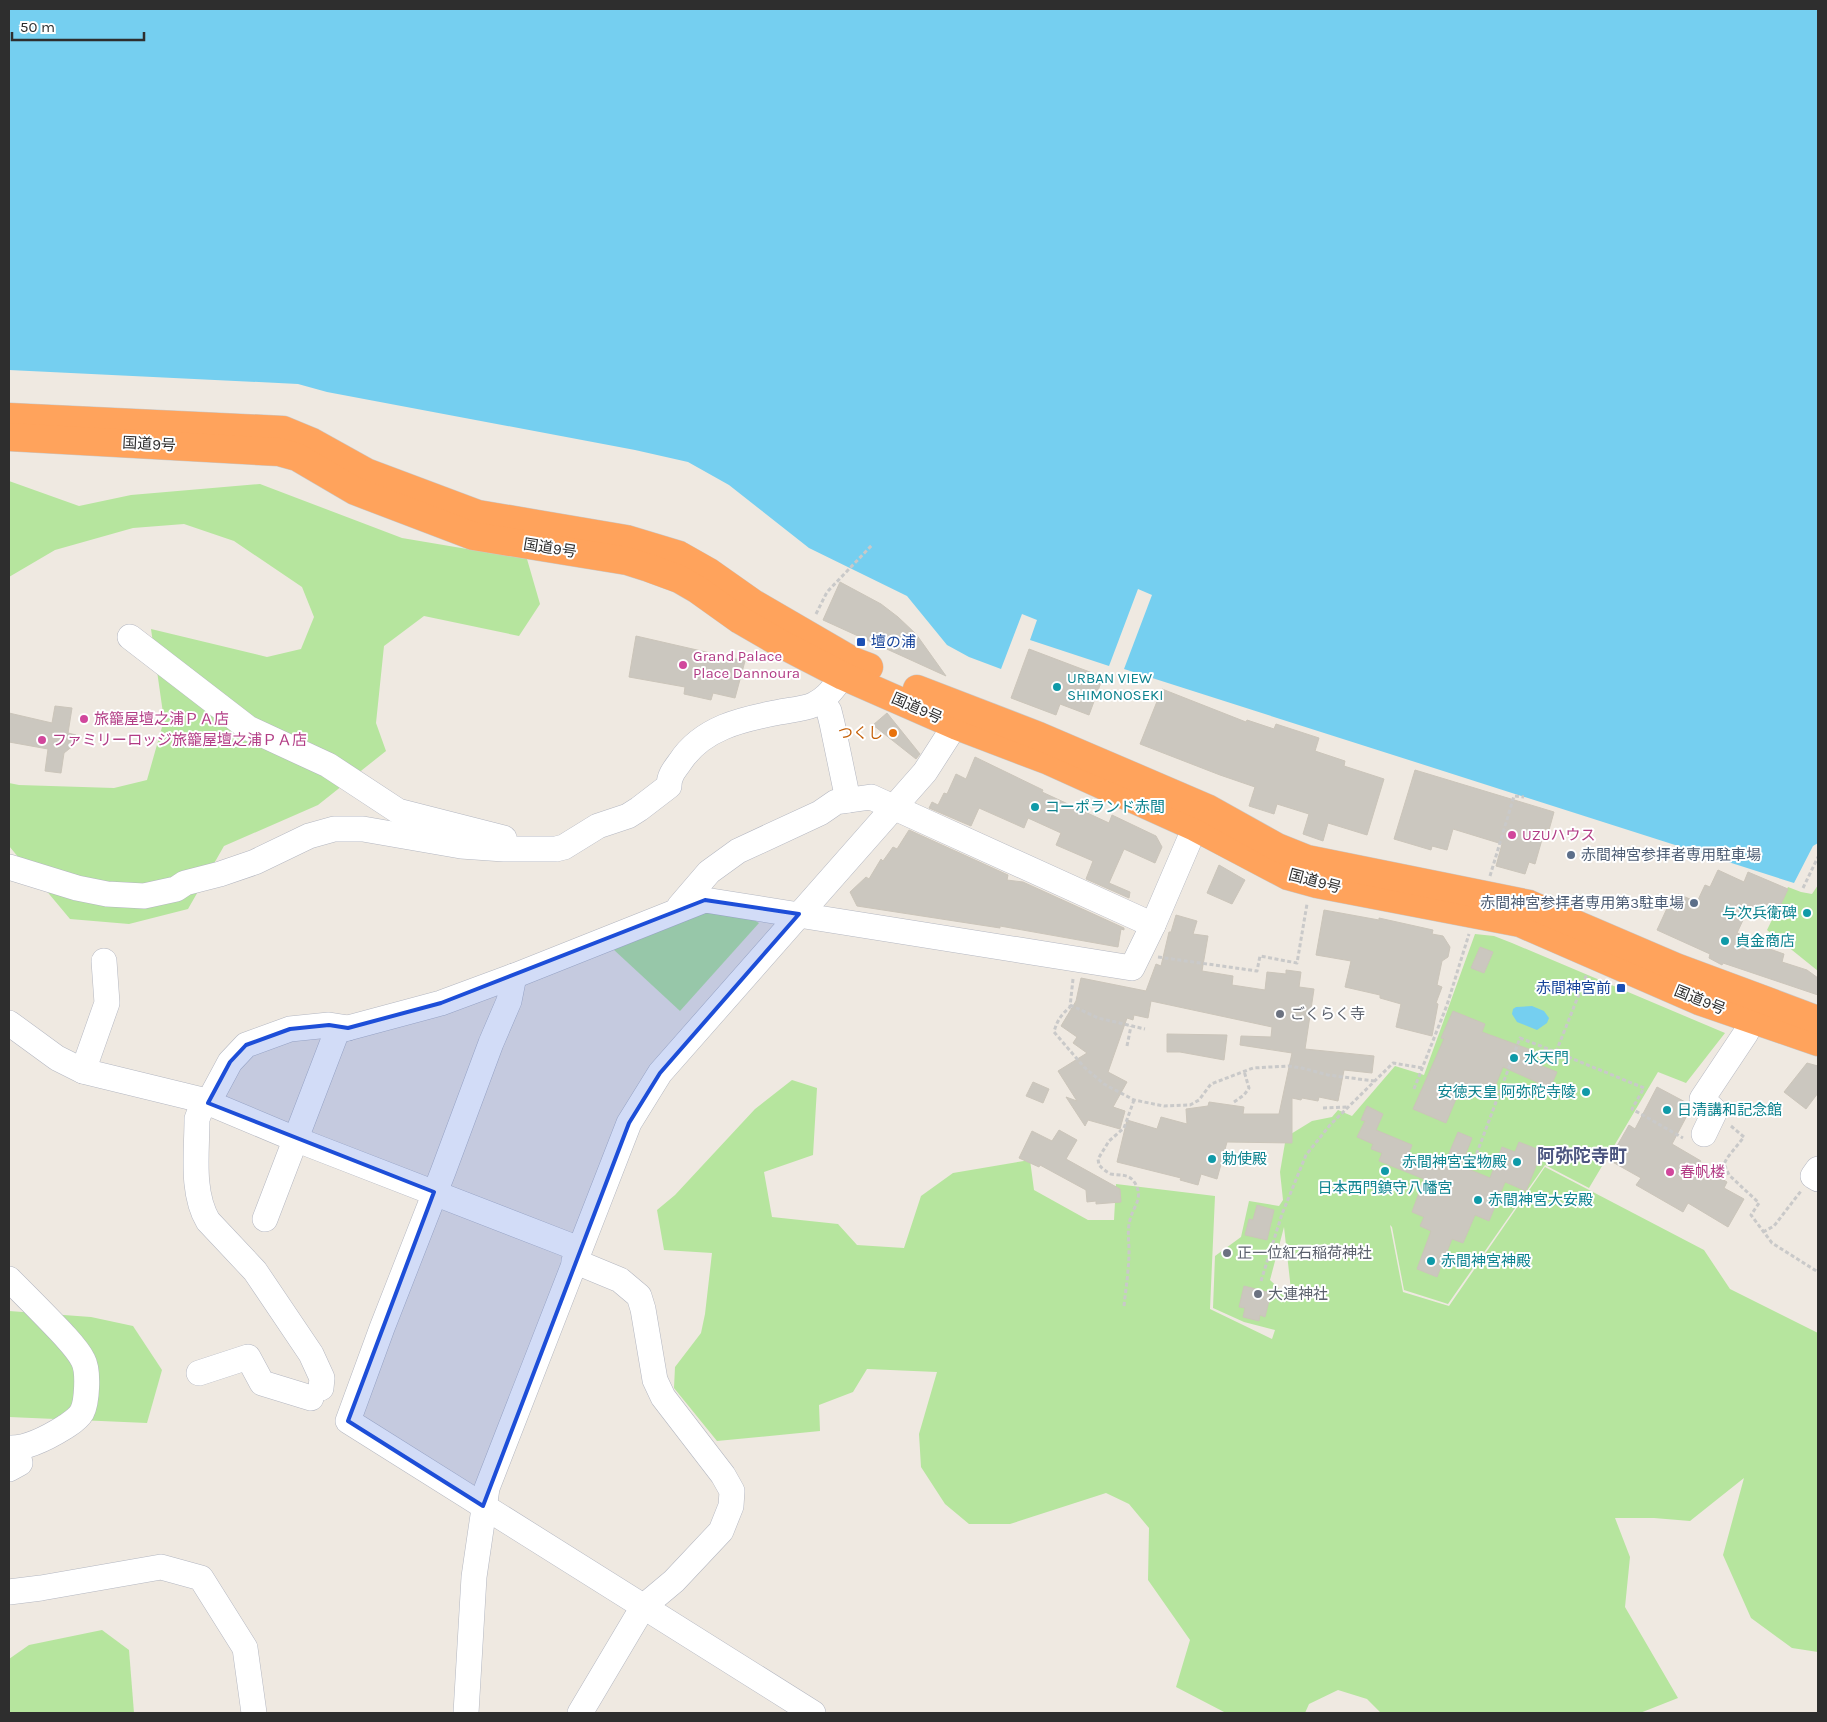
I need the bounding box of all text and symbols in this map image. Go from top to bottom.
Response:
scale bar [12,10,145,42]
text: 50 m [20,18,55,36]
street label: 国道9号 [122,434,176,454]
street label: 国道9号 [522,535,578,561]
place label: 壇の浦 [871,633,916,651]
marker: 壇の浦 [855,636,867,648]
place label: Grand Palace Place Dannoura [693,647,800,682]
marker: Grand Palace Place Dannoura [677,659,689,671]
place label: URBAN VIEW SHIMONOSEKI [1067,669,1163,704]
marker: URBAN VIEW SHIMONOSEKI [1051,681,1063,693]
street label: 国道9号 [889,689,945,727]
place label: 旅籠屋壇之浦ＰＡ店 [94,710,229,728]
marker: 旅籠屋壇之浦ＰＡ店 [78,713,90,725]
place label: つくし [838,724,883,742]
marker: つくし [887,727,899,739]
place label: ファミリーロッジ旅籠屋壇之浦ＰＡ店 [52,731,307,749]
marker: ファミリーロッジ旅籠屋壇之浦ＰＡ店 [36,734,48,746]
place label: コーポランド赤間 [1045,798,1165,816]
marker: コーポランド赤間 [1029,801,1041,813]
place label: UZUハウス [1522,826,1595,844]
marker: UZUハウス [1506,829,1518,841]
place label: 赤間神宮参拝者専用駐車場 [1581,846,1761,864]
marker: 赤間神宮参拝者専用駐車場 [1565,849,1577,861]
street label: 国道9号 [1287,865,1343,897]
place label: 赤間神宮参拝者専用第3駐車場 [1480,894,1684,912]
marker: 赤間神宮参拝者専用第3駐車場 [1688,897,1700,909]
place label: 与次兵衛碑 [1722,904,1797,922]
marker: 与次兵衛碑 [1801,907,1813,919]
place label: 貞金商店 [1735,932,1795,950]
marker: 貞金商店 [1719,935,1731,947]
place label: 赤間神宮前 [1536,979,1611,997]
marker: 赤間神宮前 [1615,982,1627,994]
street label: 国道9号 [1672,982,1728,1018]
place label: ごくらく寺 [1290,1005,1365,1023]
marker: ごくらく寺 [1274,1008,1286,1020]
place label: 水天門 [1524,1049,1569,1067]
marker: 水天門 [1508,1052,1520,1064]
place label: 安徳天皇 阿弥陀寺陵 [1437,1083,1576,1101]
marker: 安徳天皇 阿弥陀寺陵 [1580,1086,1592,1098]
place label: 日清講和記念館 [1677,1101,1782,1119]
marker: 日清講和記念館 [1661,1104,1673,1116]
district label: 阿弥陀寺町 [1537,1145,1627,1167]
place label: 勅使殿 [1222,1150,1267,1168]
marker: 勅使殿 [1206,1153,1218,1165]
place label: 赤間神宮宝物殿 [1402,1153,1507,1171]
marker: 赤間神宮宝物殿 [1511,1156,1523,1168]
place label: 春帆楼 [1680,1163,1725,1181]
marker: 日本西門鎮守八幡宮 [1379,1165,1391,1177]
marker: 春帆楼 [1664,1166,1676,1178]
place label: 日本西門鎮守八幡宮 [1317,1179,1453,1197]
place label: 赤間神宮大安殿 [1488,1191,1593,1209]
marker: 赤間神宮大安殿 [1472,1194,1484,1206]
place label: 正一位紅石稲荷神社 [1237,1244,1372,1262]
marker: 正一位紅石稲荷神社 [1221,1247,1233,1259]
place label: 赤間神宮神殿 [1441,1252,1531,1270]
marker: 赤間神宮神殿 [1425,1255,1437,1267]
place label: 大連神社 [1268,1285,1328,1303]
marker: 大連神社 [1252,1288,1264,1300]

